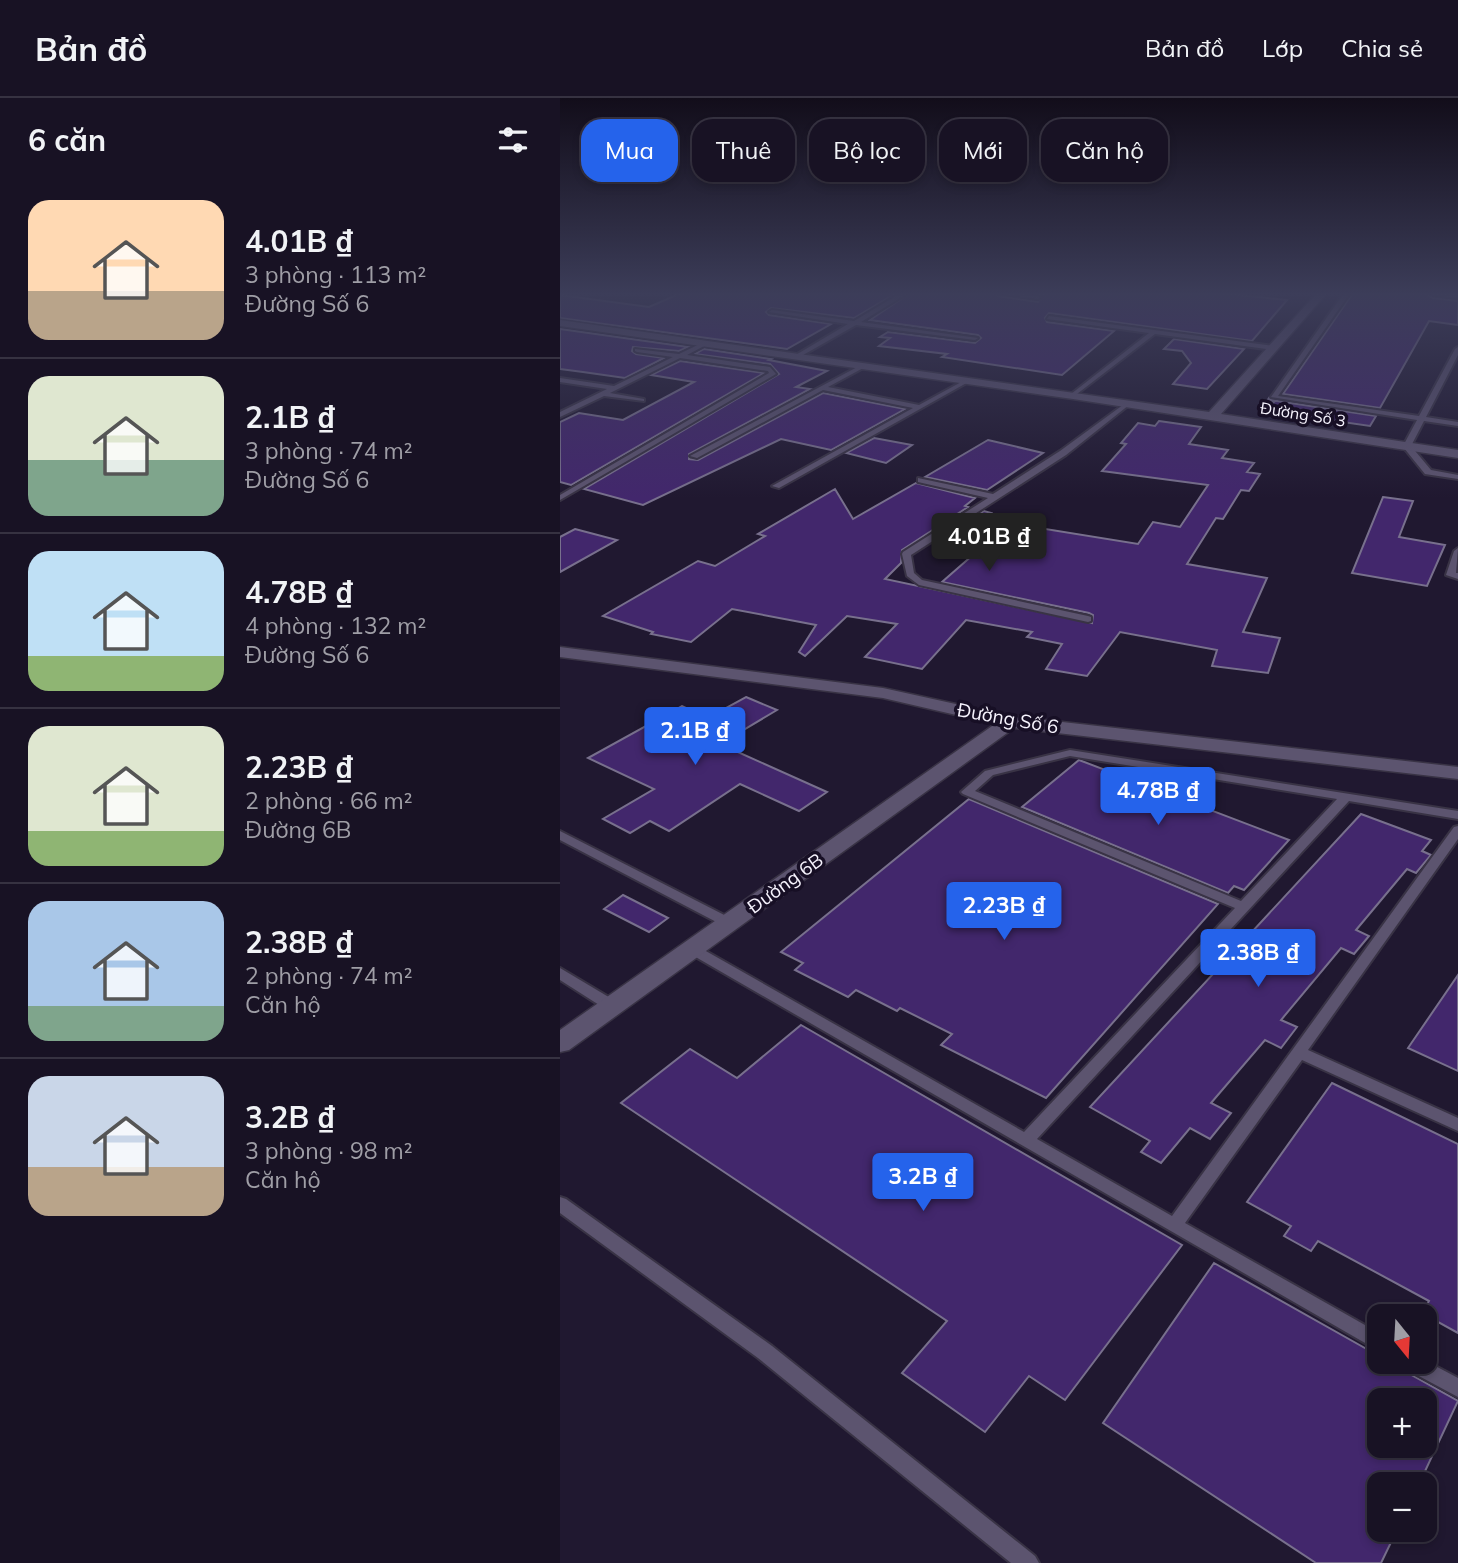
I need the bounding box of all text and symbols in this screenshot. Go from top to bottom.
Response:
text: Bản đồ [35,28,147,69]
text: Bản đồ [1145,33,1224,63]
text: Lớp [1262,33,1303,63]
text: Chia sẻ [1341,33,1423,63]
chip: Mua [581,119,678,182]
chip: Thuê [692,119,795,182]
chip: Bộ lọc [809,119,925,182]
chip: Mới [939,119,1027,182]
chip: Căn hộ [1041,119,1168,182]
text: 6 căn [28,121,106,159]
icon: filters [494,121,532,159]
text: 4.01B ₫ [245,222,353,260]
icon: home [84,228,168,312]
text: 3 phòng · 113 m² [245,260,426,289]
text: Đường Số 6 [245,289,369,318]
street label: Đường Số 3 [1259,397,1347,431]
text: 2.1B ₫ [245,398,335,436]
icon: home [84,404,168,488]
text: 3 phòng · 74 m² [245,436,412,465]
text: Đường Số 6 [245,465,369,494]
pin: 4.01B ₫ [924,514,1054,573]
text: 4.01B ₫ [947,521,1031,550]
text: 4.78B ₫ [245,573,353,611]
icon: home [84,579,168,663]
text: 4 phòng · 132 m² [245,611,426,640]
text: Đường Số 6 [245,640,369,669]
street label: Đường Số 6 [955,697,1061,739]
pin: 2.1B ₫ [638,708,752,767]
text: 2.1B ₫ [660,715,730,744]
text: 2.23B ₫ [245,748,353,786]
icon: home [84,754,168,838]
pin: 4.78B ₫ [1093,768,1223,827]
text: 4.78B ₫ [1116,775,1200,804]
text: 2 phòng · 66 m² [245,786,412,815]
text: Đường 6B [245,815,351,844]
street label: Đường 6B [742,847,828,919]
pin: 2.23B ₫ [939,882,1069,942]
text: 2.23B ₫ [962,890,1046,919]
text: 2.38B ₫ [245,923,353,961]
icon: home [84,929,168,1013]
pin: 2.38B ₫ [1193,930,1323,989]
text: 2.38B ₫ [1216,937,1300,966]
text: 2 phòng · 74 m² [245,961,412,990]
text: Căn hộ [245,990,321,1019]
text: 3.2B ₫ [245,1098,335,1136]
icon: home [84,1104,168,1188]
text: 3 phòng · 98 m² [245,1136,412,1165]
pin: 3.2B ₫ [866,1154,980,1213]
text: 3.2B ₫ [888,1161,958,1190]
text: Căn hộ [245,1165,321,1194]
north arrow [1367,1304,1437,1374]
map controls [1367,1304,1437,1542]
button: + [1367,1388,1437,1458]
button: − [1367,1472,1437,1542]

